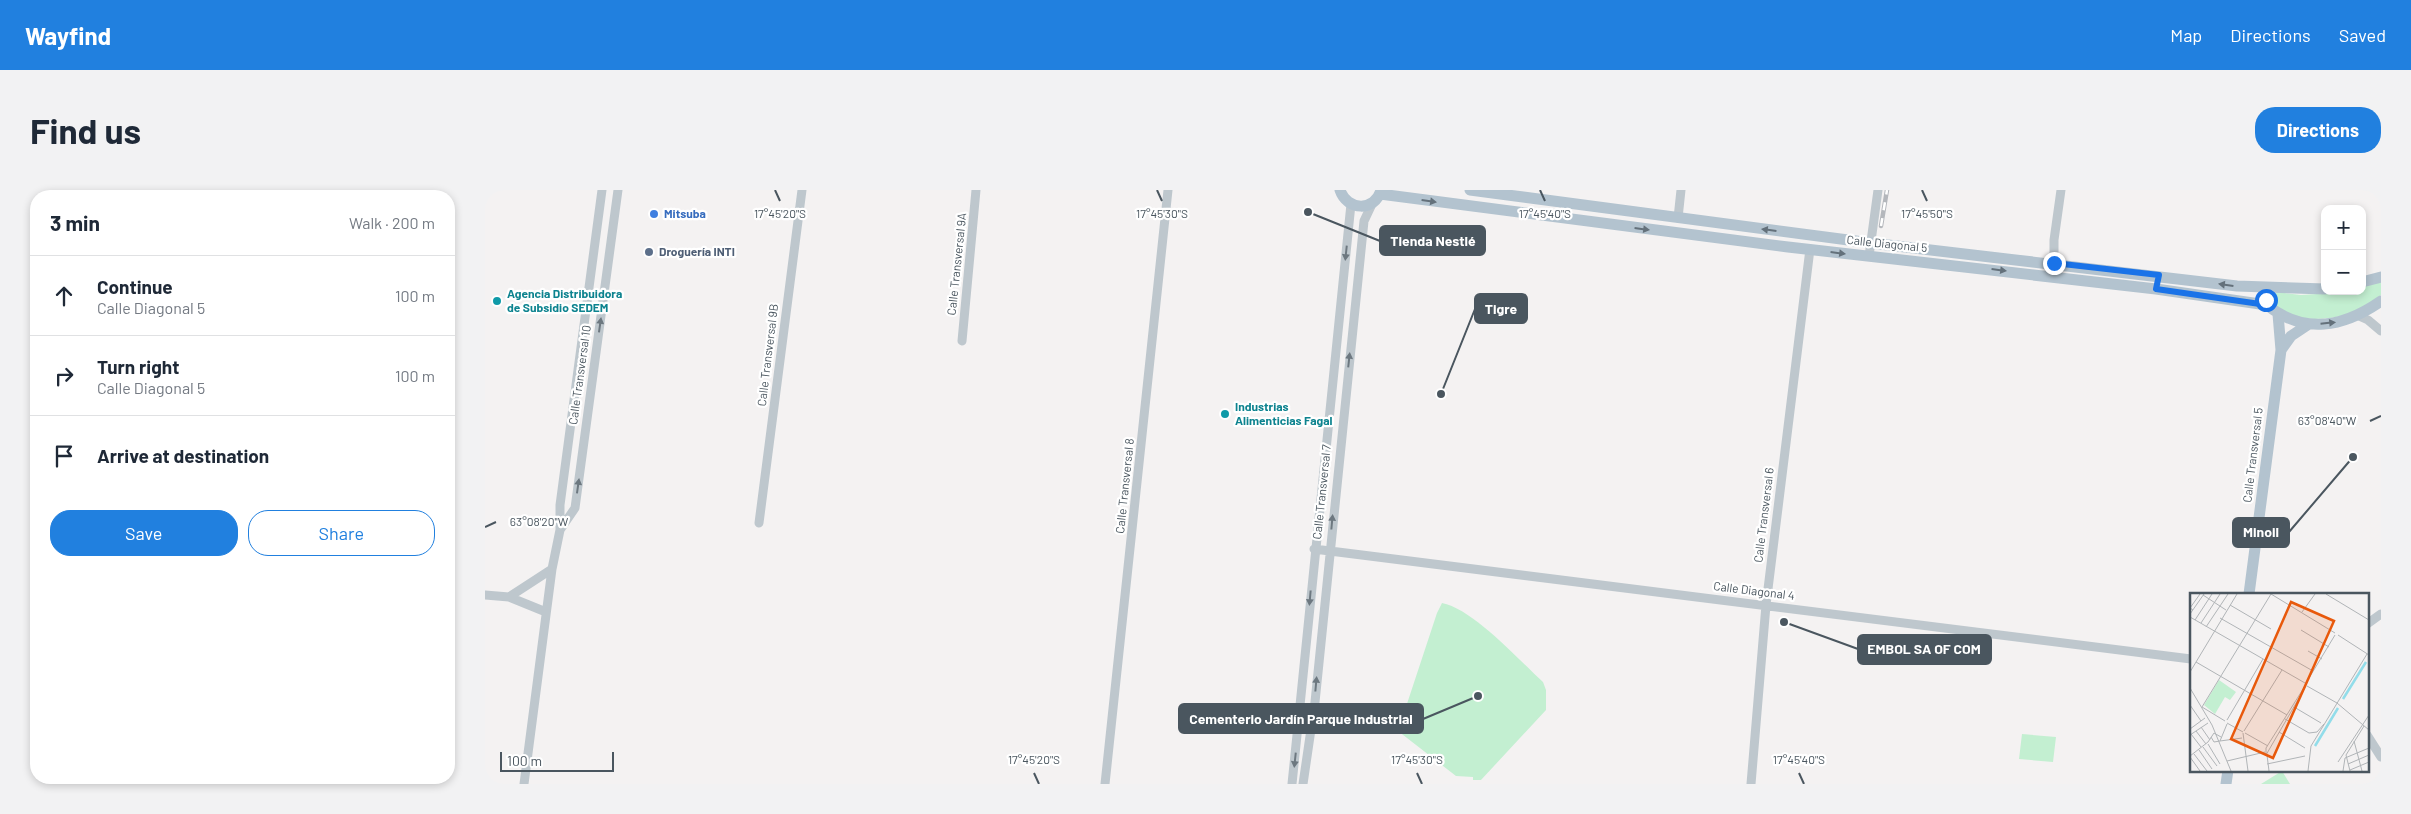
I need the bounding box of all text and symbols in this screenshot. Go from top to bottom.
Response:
text: Wayfind [25,21,111,50]
text: Map [2170,24,2202,46]
text: Directions [2230,24,2311,46]
text: Saved [2339,24,2386,46]
button: Directions [2255,107,2381,153]
text: Find us [30,109,141,151]
one-way arrow [1421,197,1437,205]
map controls [2321,205,2366,295]
button: + [2321,205,2366,250]
place label: Mitsuba [664,206,706,220]
text: 17°45'20"S [754,206,806,220]
text: 17°45'30"S [1136,206,1188,220]
text: 17°45'40"S [1519,206,1571,220]
text: 17°45'50"S [1901,206,1953,220]
marker: Mitsuba [648,208,660,220]
text: 3 min [50,210,100,235]
street label: Calle Transversal 9A [944,212,968,316]
text: Walk · 200 m [349,213,435,232]
one-way arrow [1634,225,1650,233]
one-way arrow [1761,225,1777,233]
callout: Tienda Nestlé [1380,226,1485,255]
text: Tienda Nestlé [1390,232,1476,249]
street label: Calle Diagonal 5 [1846,232,1928,254]
place label: Droguería INTI [659,244,735,258]
one-way arrow [1342,245,1350,261]
marker: Droguería INTI [643,246,655,258]
one-way arrow [1830,249,1846,257]
button: − [2321,250,2366,295]
route end [2043,252,2066,275]
one-way arrow [1992,266,2008,274]
text: Continue [97,275,173,298]
one-way arrow [2218,280,2234,288]
icon: ahead [50,282,78,310]
text: 100 m [395,286,435,305]
place label: Agencia Distribuidora de Subsidio SEDEM [507,286,622,314]
route start [2255,289,2278,312]
callout: Tigre [1475,294,1527,323]
marker: Agencia Distribuidora de Subsidio SEDEM [491,295,503,307]
text: Calle Diagonal 5 [97,298,205,317]
text: Tigre [1485,300,1517,317]
street label: Calle Transversal 9B [754,303,780,407]
one-way arrow [596,317,604,333]
one-way arrow [2321,319,2337,327]
street label: Calle Transversal 10 [565,324,593,426]
one-way arrow [1345,352,1353,368]
text: Turn right [97,355,179,378]
icon: right [50,362,78,390]
text: 100 m [395,366,435,385]
text: Calle Diagonal 5 [97,378,205,397]
place label: Industrias Alimenticias Fagal [1235,399,1333,427]
street label: Calle Transversal 5 [2239,407,2265,503]
marker: Industrias Alimenticias Fagal [1219,408,1231,420]
text: 63°08'40"W [2298,413,2357,427]
street label: Calle Transversal 8 [1112,438,1136,534]
icon: arrive [50,442,78,470]
text: Arrive at destination [97,444,269,467]
street label: Calle Transversal 7 [1309,444,1333,540]
street label: Calle Transversal 6 [1750,467,1776,563]
one-way arrow [574,478,582,494]
button: Save [50,510,238,556]
button: Share [248,510,435,556]
text: 63°08'20"W [510,514,569,528]
one-way arrow [1328,514,1336,530]
callout: Minoil [2233,518,2289,547]
text: Minoil [2243,523,2279,540]
street label: Calle Diagonal 4 [1713,578,1795,602]
one-way arrow [1306,590,1314,606]
inset map [2190,593,2369,772]
callout: EMBOL SA OF COM [1858,635,1991,664]
text: EMBOL SA OF COM [1867,640,1981,657]
one-way arrow [1313,675,1321,691]
callout: Cementerio Jardín Parque Industrial [1179,704,1423,733]
text: Cementerio Jardín Parque Industrial [1189,710,1413,727]
scale bar [500,749,614,772]
text: 100 m [507,752,542,769]
text: 17°45'20"S [1008,752,1060,766]
one-way arrow [1290,752,1298,768]
text: 17°45'30"S [1391,752,1443,766]
text: 17°45'40"S [1773,752,1825,766]

